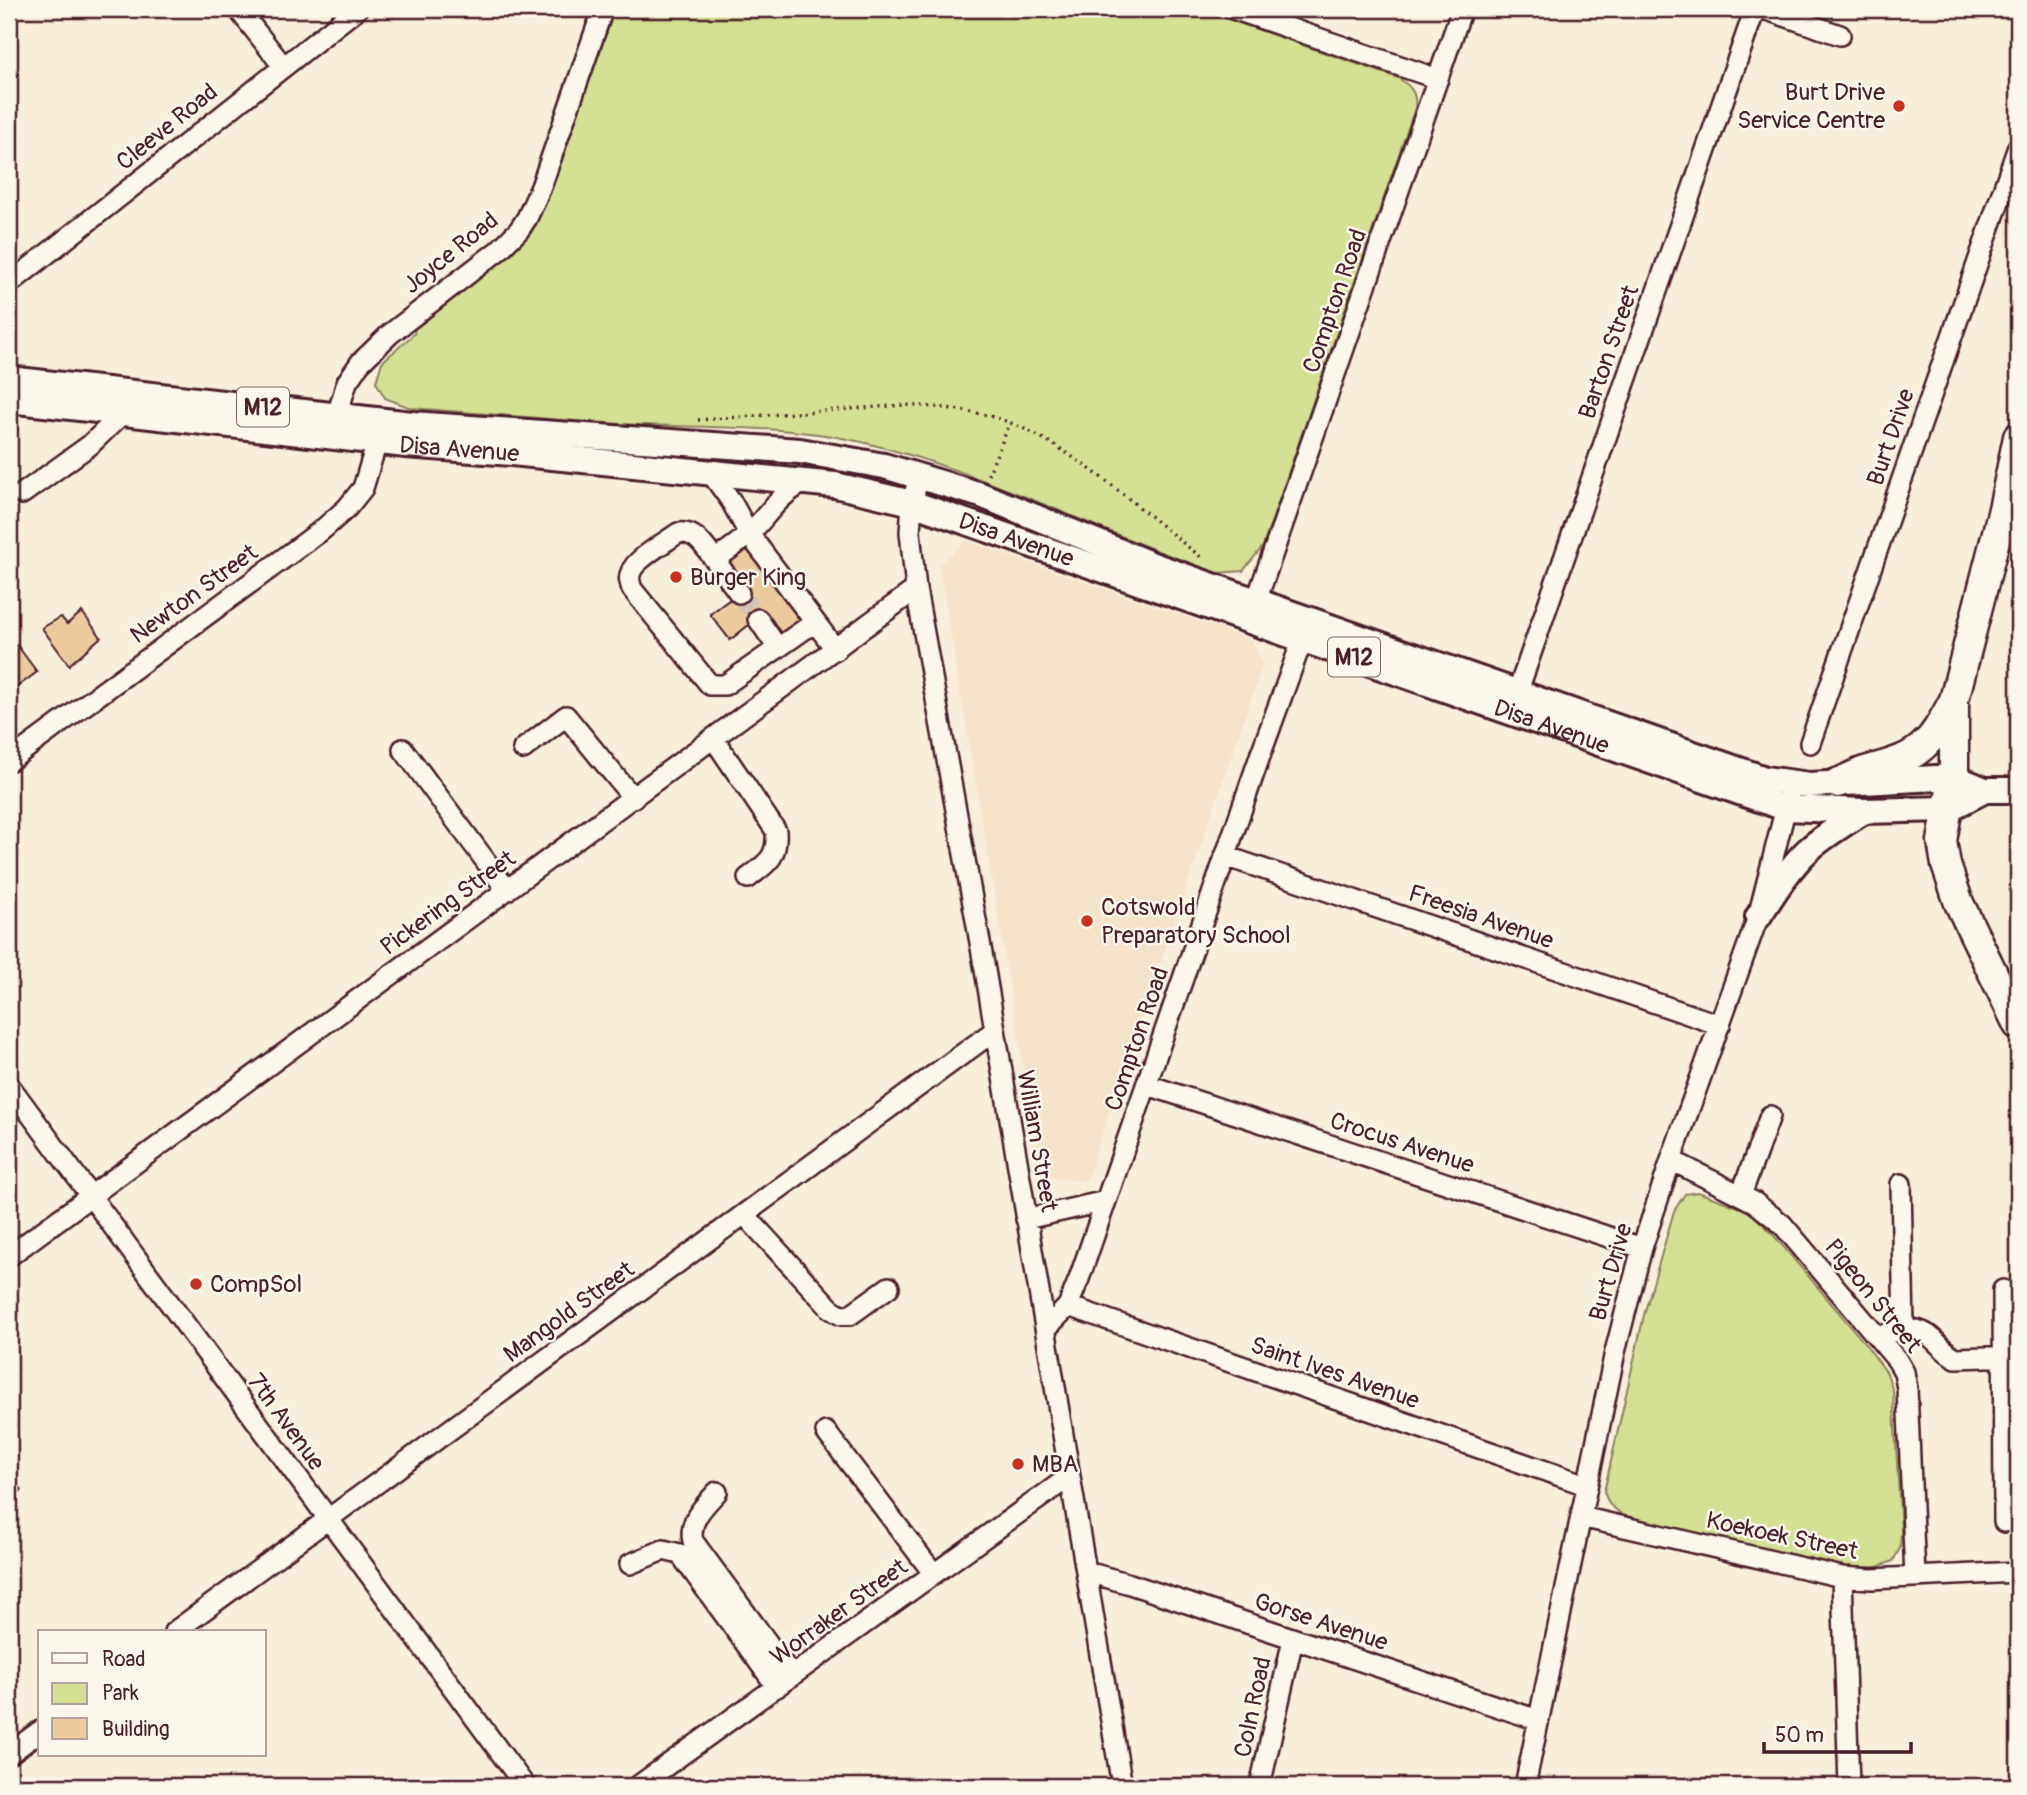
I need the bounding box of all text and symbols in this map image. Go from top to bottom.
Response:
street label: Cleeve Road [111,77,223,177]
place label: Burt Drive Service Centre [1737,78,1885,135]
marker: Burt Drive Service Centre [1891,98,1907,114]
street label: Joyce Road [398,206,504,300]
street label: Compton Road [1297,225,1373,377]
street label: Barton Street [1573,281,1646,423]
street label: Burt Drive [1861,385,1921,489]
road number: M12 [237,388,289,426]
street label: Disa Avenue [398,430,521,468]
street label: Disa Avenue [955,506,1078,573]
street label: Newton Street [125,538,264,650]
place label: Burger King [690,563,806,592]
marker: Burger King [668,569,684,585]
road number: M12 [1328,638,1380,677]
street label: Disa Avenue [1490,693,1613,760]
street label: Pickering Street [375,844,522,962]
street label: Freesia Avenue [1405,879,1557,955]
place label: Cotswold Preparatory School [1101,893,1291,950]
marker: Cotswold Preparatory School [1079,913,1095,929]
street label: Compton Road [1099,963,1175,1115]
street label: William Street [1010,1068,1064,1214]
street label: Crocus Avenue [1326,1106,1478,1180]
street label: Burt Drive [1583,1220,1639,1324]
street label: Pigeon Street [1818,1233,1928,1359]
street label: Mangold Street [498,1255,640,1369]
place label: CompSol [210,1270,302,1299]
marker: CompSol [188,1276,204,1292]
street label: Saint Ives Avenue [1247,1331,1423,1415]
street label: 7th Avenue [241,1368,331,1476]
place label: MBA [1032,1450,1078,1479]
marker: MBA [1010,1456,1026,1472]
street label: Koekoek Street [1704,1506,1861,1566]
street label: Worraker Street [765,1552,913,1671]
street label: Gorse Avenue [1250,1587,1392,1657]
legend [38,1630,266,1756]
text: Road [102,1646,146,1673]
street label: Coln Road [1228,1654,1278,1760]
text: Park [102,1680,139,1707]
scale bar [1764,1711,1912,1755]
text: Building [102,1716,169,1743]
text: 50 m [1775,1722,1824,1749]

